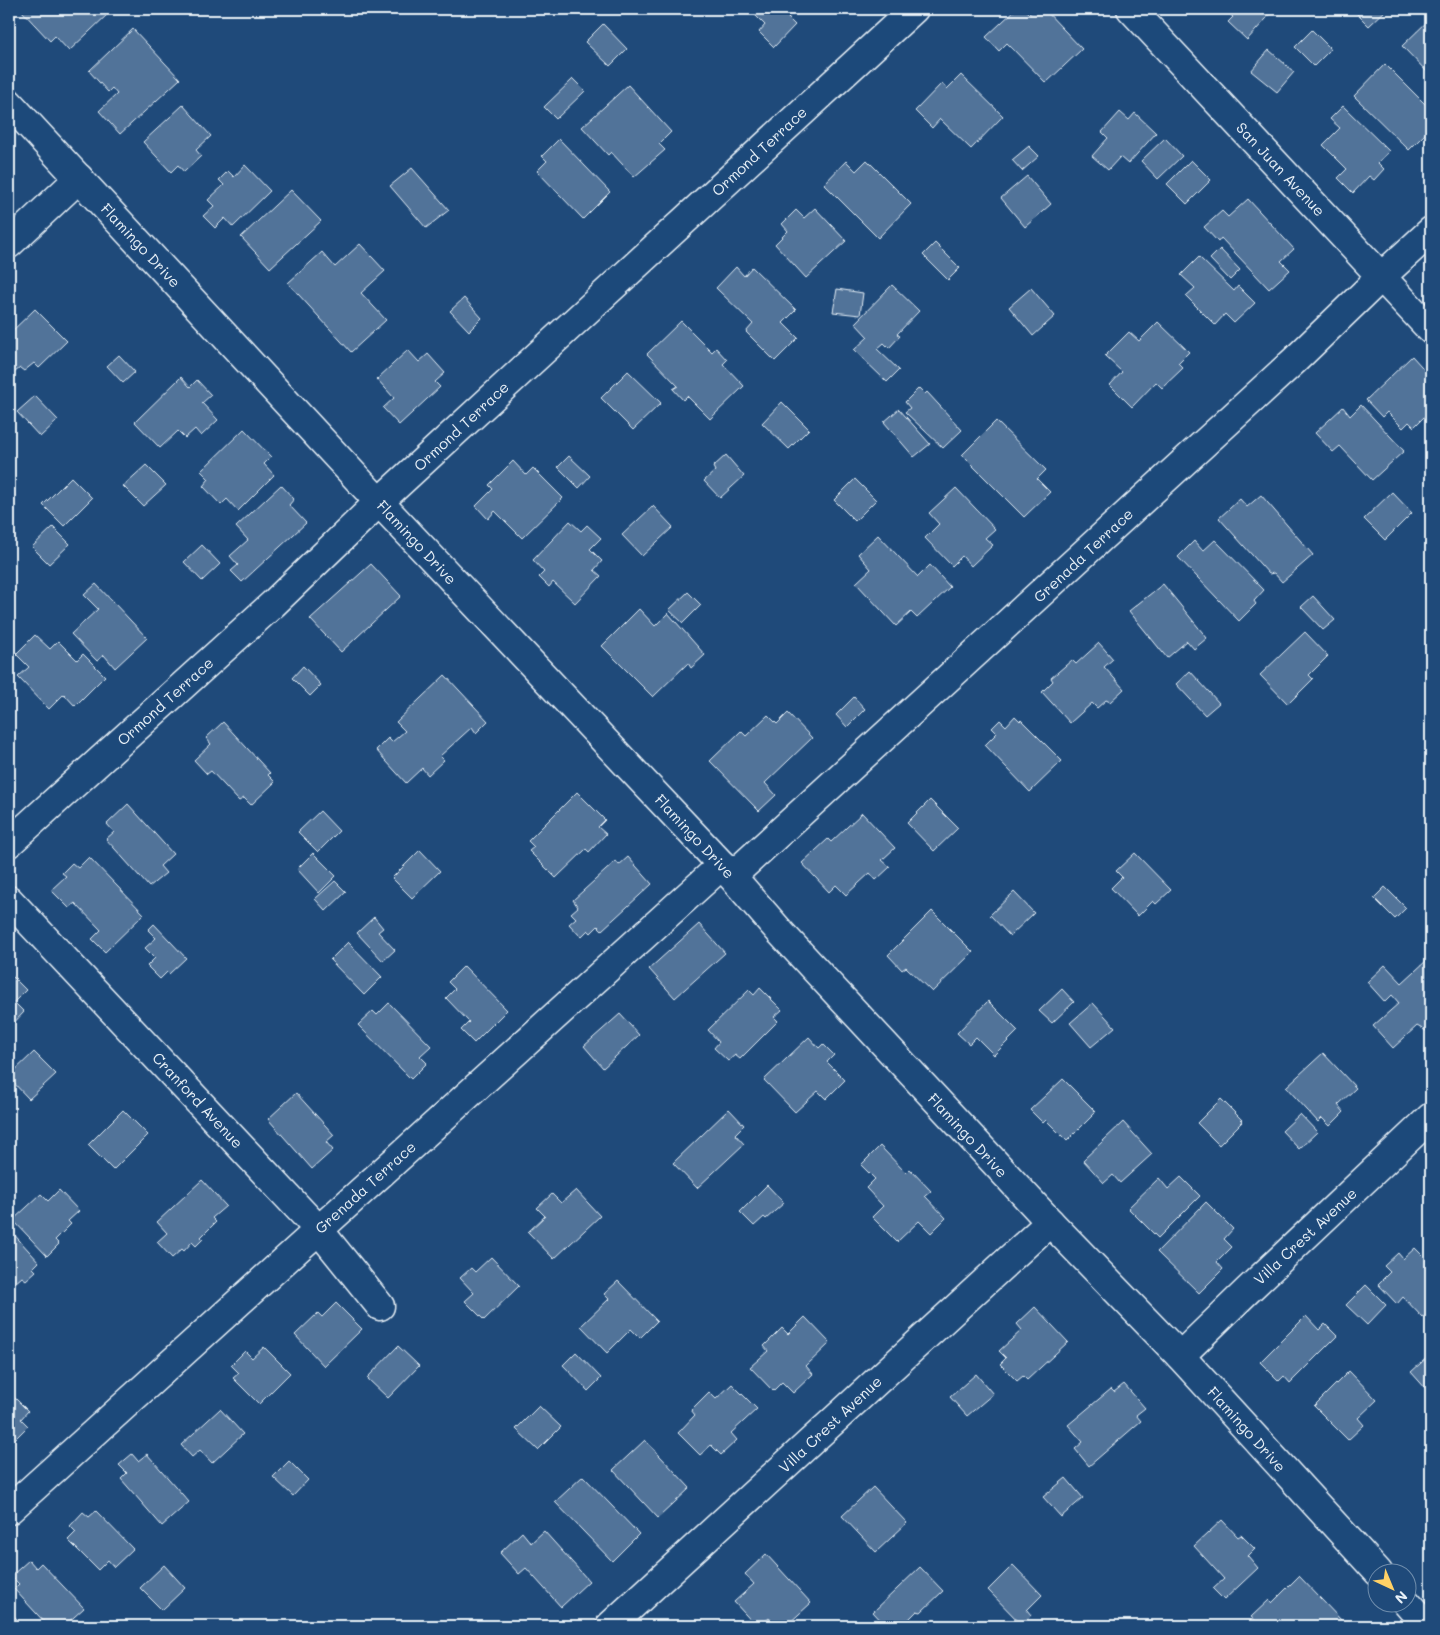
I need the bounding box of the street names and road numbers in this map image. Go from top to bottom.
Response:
street label: Ormond Terrace [707,102,811,200]
street label: San Juan Avenue [1232,118,1330,220]
street label: Flamingo Drive [97,199,185,291]
street label: Ormond Terrace [409,377,513,475]
street label: Flamingo Drive [373,496,461,588]
street label: Grenada Terrace [1029,504,1137,606]
street label: Ormond Terrace [113,652,217,750]
street label: Flamingo Drive [651,790,739,882]
street label: Cranford Avenue [148,1048,248,1152]
street label: Flamingo Drive [924,1089,1012,1181]
street label: Grenada Terrace [310,1136,420,1238]
street label: Villa Crest Avenue [1249,1183,1361,1289]
street label: Villa Crest Avenue [774,1371,886,1477]
street label: Flamingo Drive [1203,1382,1291,1476]

